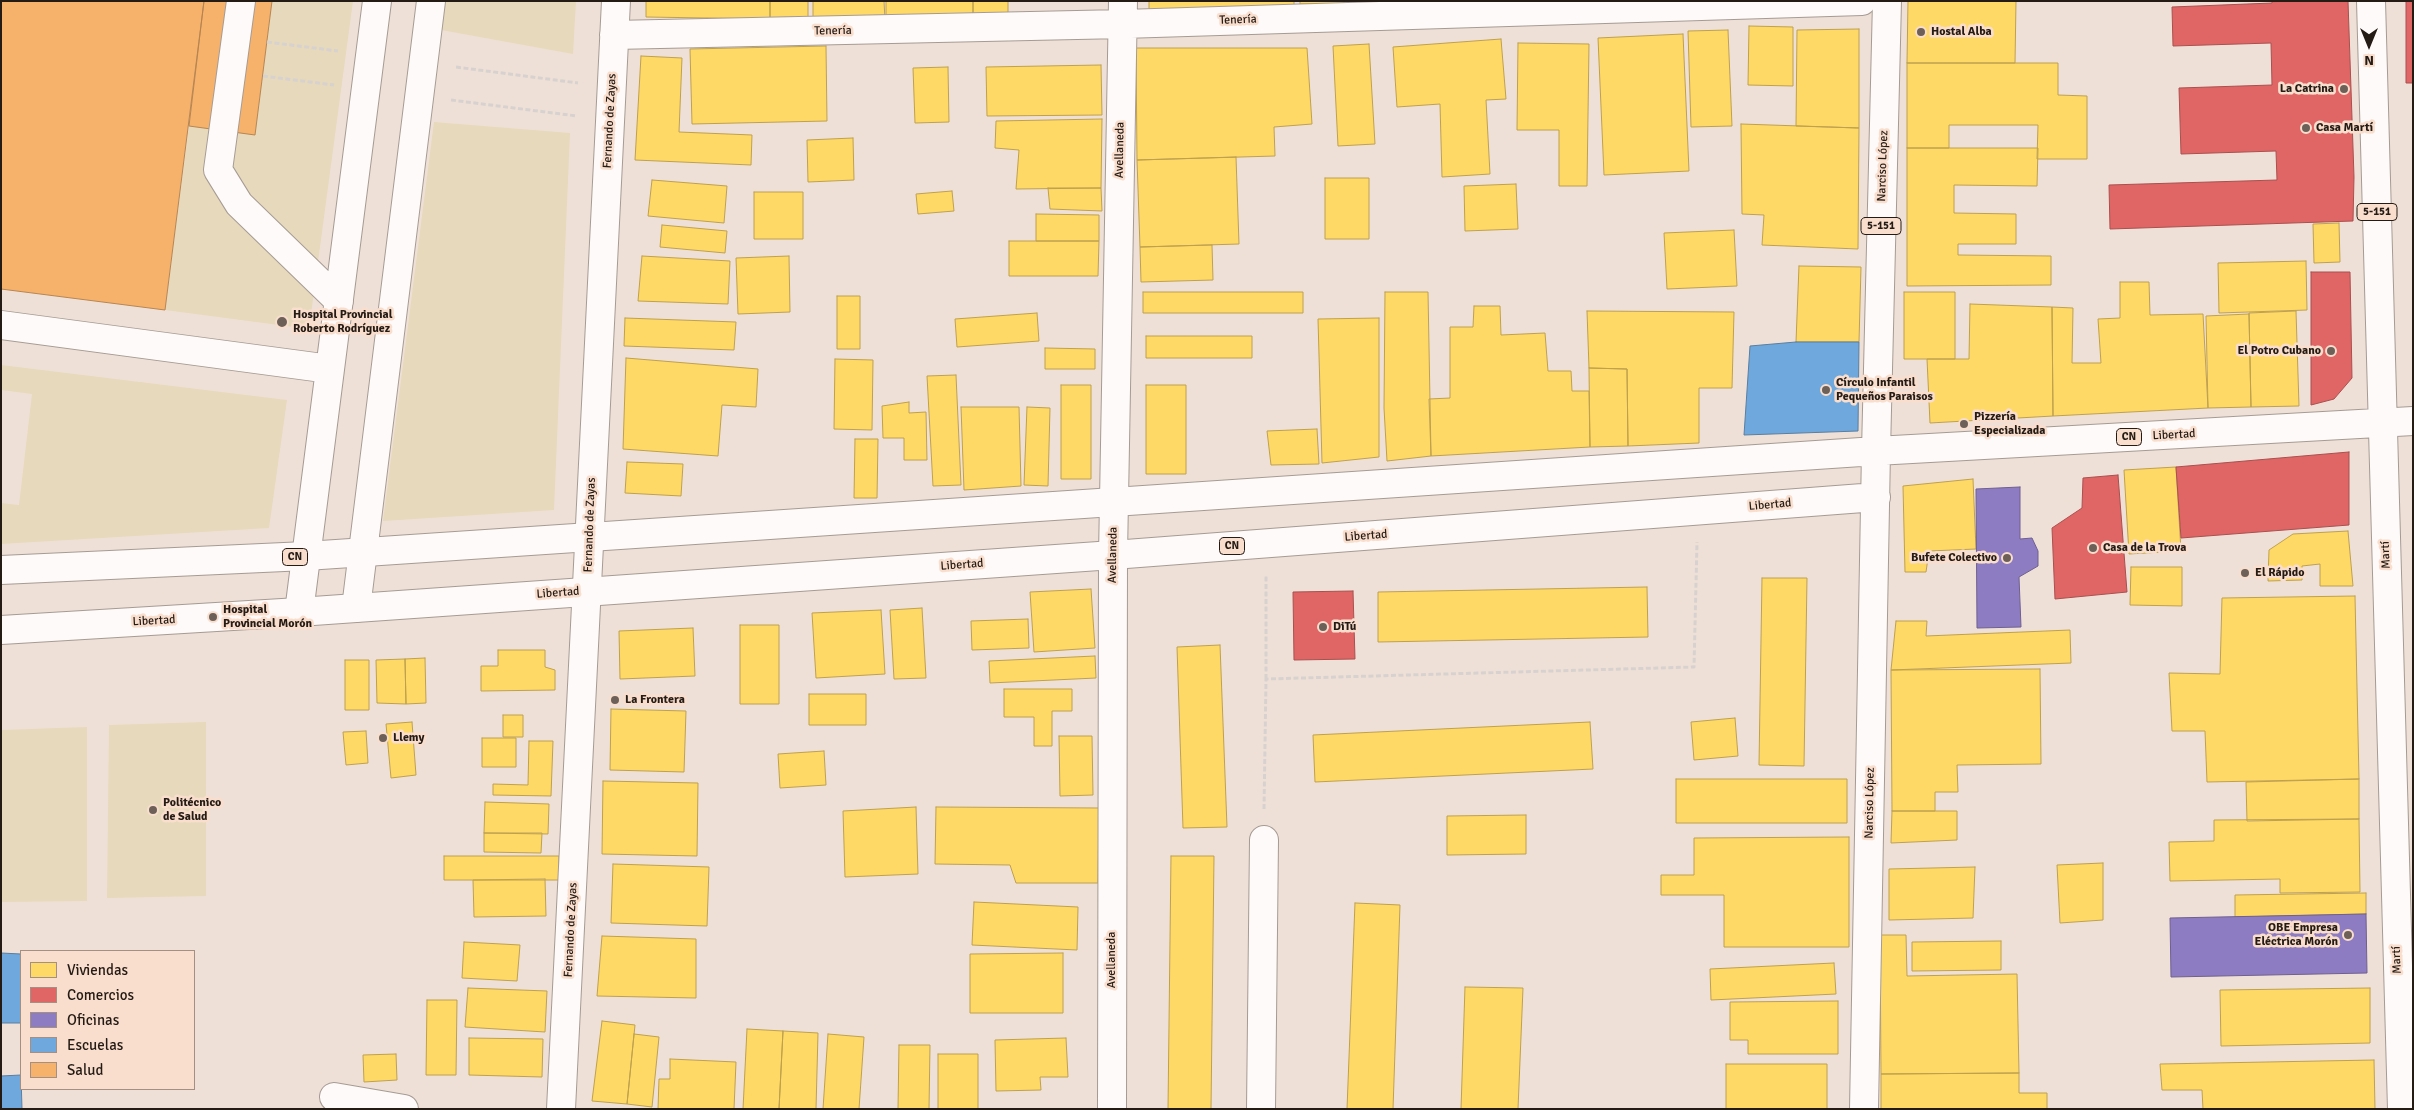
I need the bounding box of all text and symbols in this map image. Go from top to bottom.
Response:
street label: Tenería [1219,12,1257,28]
north arrow [2344,20,2394,70]
street label: Tenería [814,23,852,39]
place label: Hostal Alba [1931,25,1992,39]
marker: Hostal Alba [1915,26,1927,38]
text: N [2364,52,2374,69]
street label: Fernando de Zayas [600,73,620,169]
place label: La Catrina [2280,82,2334,96]
marker: La Catrina [2338,83,2350,95]
place label: Casa Martí [2316,121,2373,135]
street label: Avellaneda [1112,122,1128,178]
marker: Casa Martí [2300,122,2312,134]
street label: Narciso López [1875,130,1891,202]
road number: 5-151 [2357,203,2397,220]
road number: 5-151 [1861,218,1901,235]
place label: Hospital Provincial Roberto Rodríguez [293,308,392,336]
marker: Hospital Provincial Roberto Rodríguez [275,315,289,329]
place label: El Potro Cubano [2237,344,2321,358]
marker: El Potro Cubano [2325,345,2337,357]
place label: Círculo Infantil Pequeños Paraisos [1836,376,1933,404]
marker: Círculo Infantil Pequeños Paraisos [1820,384,1832,396]
place label: Pizzería Especializada [1974,410,2045,438]
marker: Pizzería Especializada [1958,418,1970,430]
street label: Libertad [2152,427,2196,443]
road number: CN [2116,428,2142,446]
street label: Fernando de Zayas [581,477,599,573]
street label: Libertad [1748,496,1792,514]
street label: Avellaneda [1105,527,1121,583]
street label: Libertad [1344,527,1388,545]
road number: CN [1220,538,1244,554]
place label: Casa de la Trova [2103,541,2186,555]
street label: Martí [2378,541,2394,569]
marker: Casa de la Trova [2087,542,2099,554]
road number: CN [282,548,308,566]
place label: Bufete Colectivo [1911,551,1997,565]
marker: Bufete Colectivo [2001,552,2013,564]
street label: Libertad [940,556,984,574]
place label: El Rápido [2255,566,2304,580]
marker: El Rápido [2239,567,2251,579]
street label: Libertad [536,584,580,602]
place label: Hospital Provincial Morón [223,603,312,631]
marker: Hospital Provincial Morón [207,611,219,623]
street label: Libertad [132,613,176,629]
place label: DiTú [1333,620,1356,634]
marker: DiTú [1317,621,1329,633]
place label: La Frontera [625,693,685,707]
marker: La Frontera [609,694,621,706]
place label: Llemy [393,731,424,745]
marker: Llemy [377,732,389,744]
street label: Narciso López [1862,767,1878,839]
place label: Politécnico de Salud [163,796,221,824]
marker: Politécnico de Salud [147,804,159,816]
street label: Fernando de Zayas [561,882,581,978]
place label: OBE Empresa Eléctrica Morón [2255,921,2338,949]
marker: OBE Empresa Eléctrica Morón [2342,929,2354,941]
street label: Avellaneda [1105,932,1119,988]
street label: Martí [2389,946,2405,974]
legend [20,950,195,1090]
text: Viviendas [67,961,128,979]
text: Comercios [67,986,134,1004]
text: Oficinas [67,1011,119,1029]
text: Escuelas [67,1036,123,1054]
text: Salud [67,1061,103,1079]

